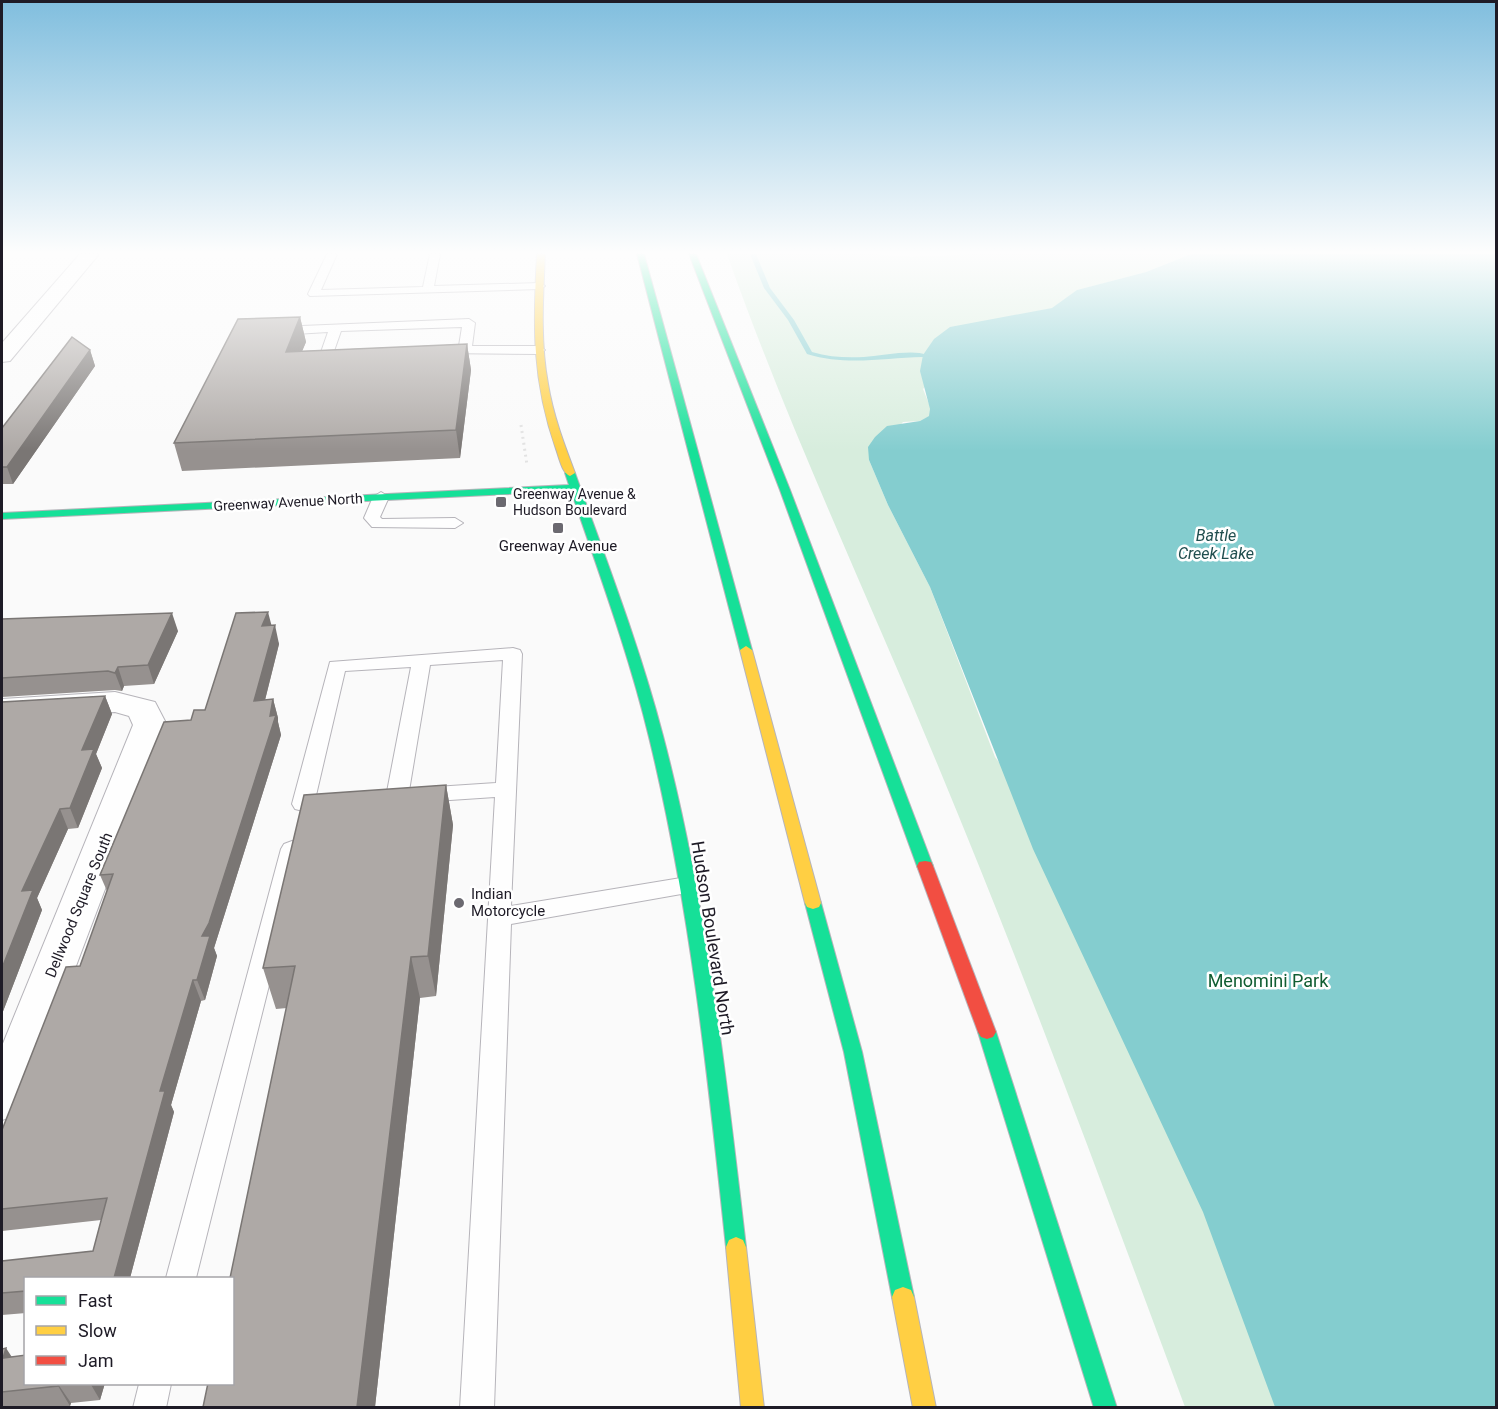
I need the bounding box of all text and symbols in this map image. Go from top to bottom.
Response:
place label: Greenway Avenue & Hudson Boulevard [513,486,636,518]
street label: Greenway Avenue North [213,490,363,514]
marker: Greenway Avenue & Hudson Boulevard [494,495,508,509]
marker: Greenway Avenue [551,521,565,535]
water label: Battle Creek Lake [1178,526,1254,563]
place label: Greenway Avenue [499,537,617,555]
street label: Dellwood Square South [42,830,116,980]
street label: Hudson Boulevard North [687,839,739,1037]
place label: Indian Motorcycle [471,885,545,920]
marker: Indian Motorcycle [452,896,466,910]
park label: Menomini Park [1208,970,1329,991]
legend [24,1277,234,1385]
text: Fast [78,1290,113,1311]
text: Slow [78,1320,117,1341]
text: Jam [78,1350,114,1371]

